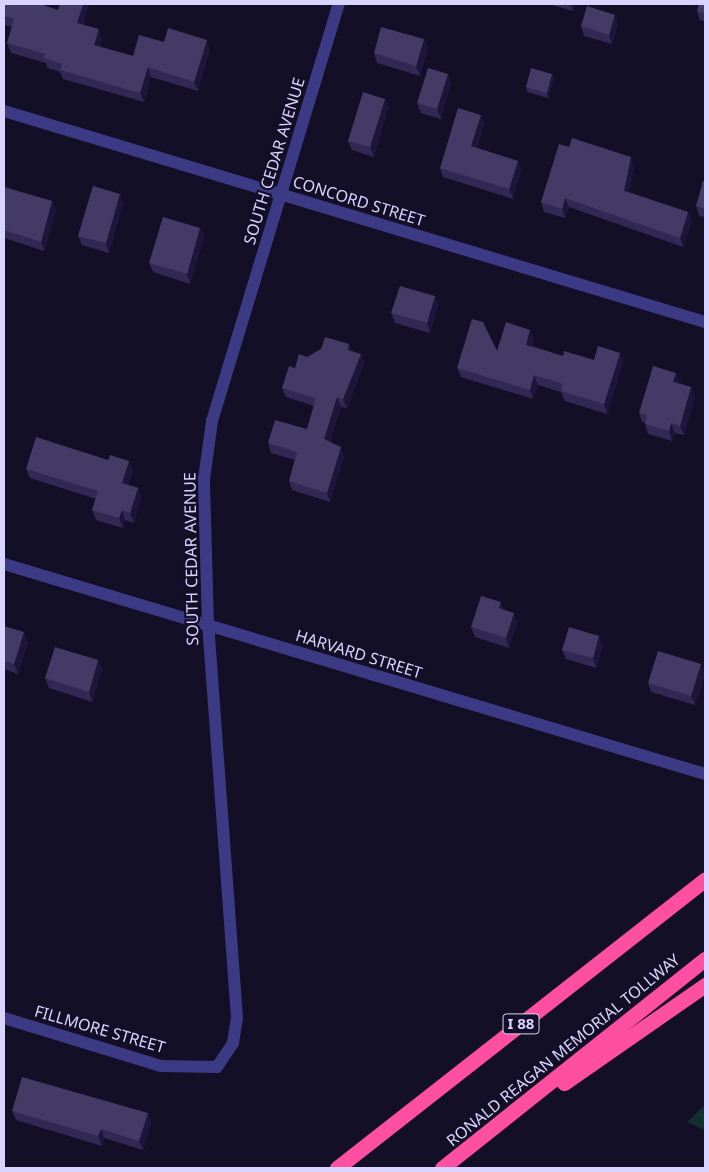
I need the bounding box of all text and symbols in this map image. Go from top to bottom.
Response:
street label: SOUTH CEDAR AVENUE [239,75,309,247]
street label: CONCORD STREET [291,172,427,230]
street label: SOUTH CEDAR AVENUE [180,472,202,646]
street label: HARVARD STREET [293,626,425,682]
street label: RONALD REAGAN MEMORIAL TOLLWAY [442,950,684,1150]
street label: FILLMORE STREET [33,1001,167,1057]
road number: I 88 [502,1012,540,1036]

